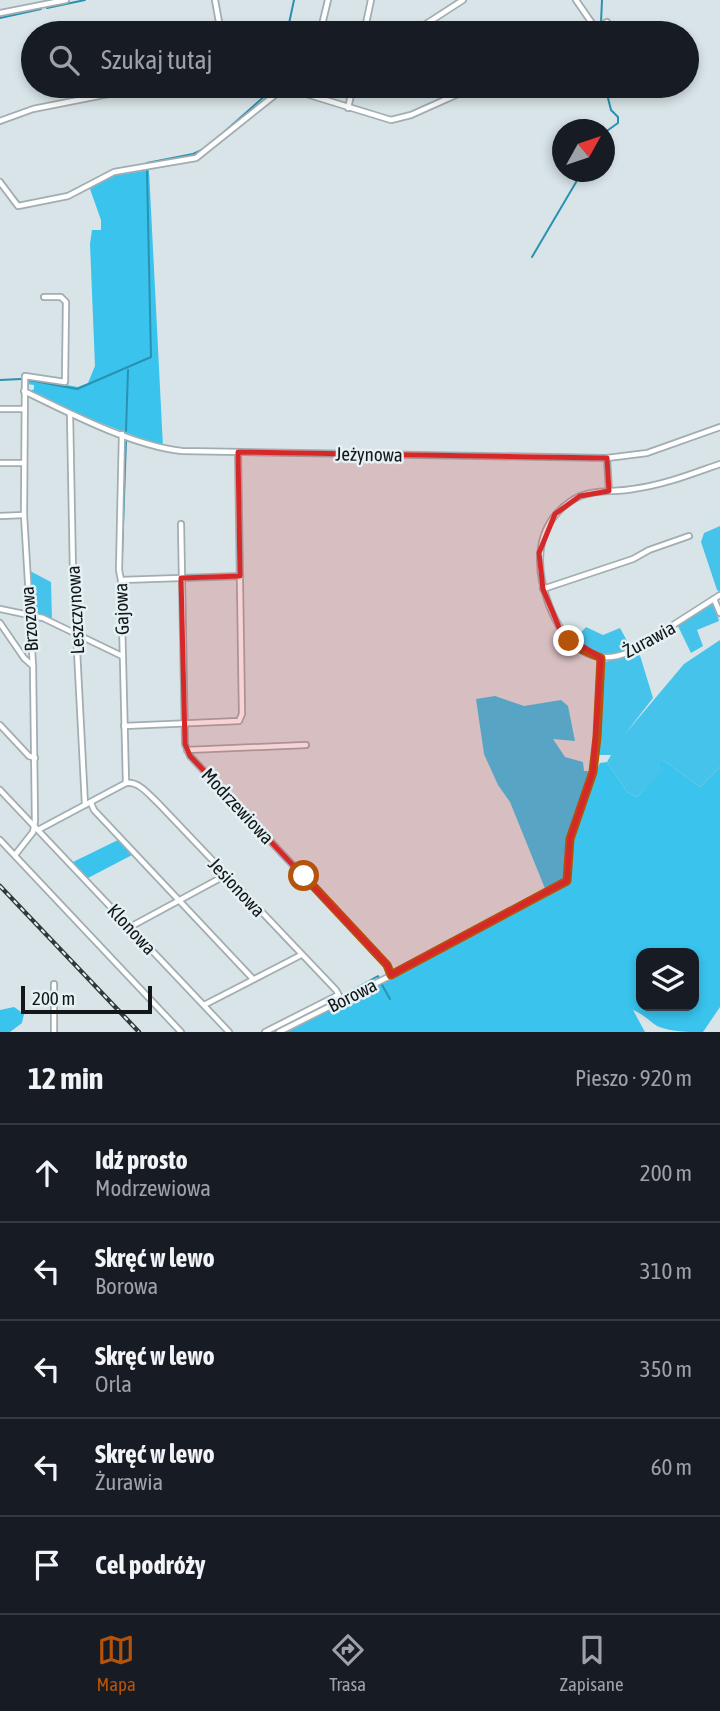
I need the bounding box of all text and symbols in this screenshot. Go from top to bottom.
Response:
search box [21,21,699,98]
icon: search [45,41,83,79]
text: Szukaj tutaj [101,45,213,75]
north arrow [552,119,615,182]
street label: Jeżynowa [335,442,403,466]
street label: Leszczynowa [62,565,88,655]
street label: Gajowa [109,583,133,635]
street label: Brzozowa [16,586,42,652]
street label: Żurawia [619,616,679,662]
route end [553,625,584,656]
street label: Modrzewiowa [197,763,279,849]
street label: Jesionowa [204,853,270,921]
route start [288,860,319,891]
street label: Klonowa [103,899,161,959]
map controls [636,948,699,1011]
button: layers [636,948,699,1011]
street label: Borowa [324,973,380,1017]
scale bar [21,983,152,1015]
text: 200 m [32,987,75,1009]
text: 12 min [28,1061,103,1095]
text: Pieszo · 920 m [575,1065,692,1091]
text: Idź prosto [95,1145,188,1175]
icon: ahead [28,1154,66,1192]
text: 200 m [640,1160,692,1186]
text: Modrzewiowa [95,1175,211,1201]
text: Skręć w lewo [95,1243,215,1273]
icon: left [28,1252,66,1290]
text: 310 m [640,1258,692,1284]
text: Borowa [95,1273,158,1299]
text: Skręć w lewo [95,1341,215,1371]
icon: left [28,1350,66,1388]
text: 350 m [640,1356,692,1382]
text: Orla [95,1371,132,1397]
text: Skręć w lewo [95,1439,215,1469]
icon: left [28,1448,66,1486]
text: 60 m [651,1454,692,1480]
text: Żurawia [95,1469,163,1495]
icon: arrive [28,1546,66,1584]
text: Cel podróży [95,1550,206,1580]
tab: Mapa [96,1631,136,1695]
tab: Trasa [329,1631,367,1695]
tab: Zapisane [559,1631,624,1695]

